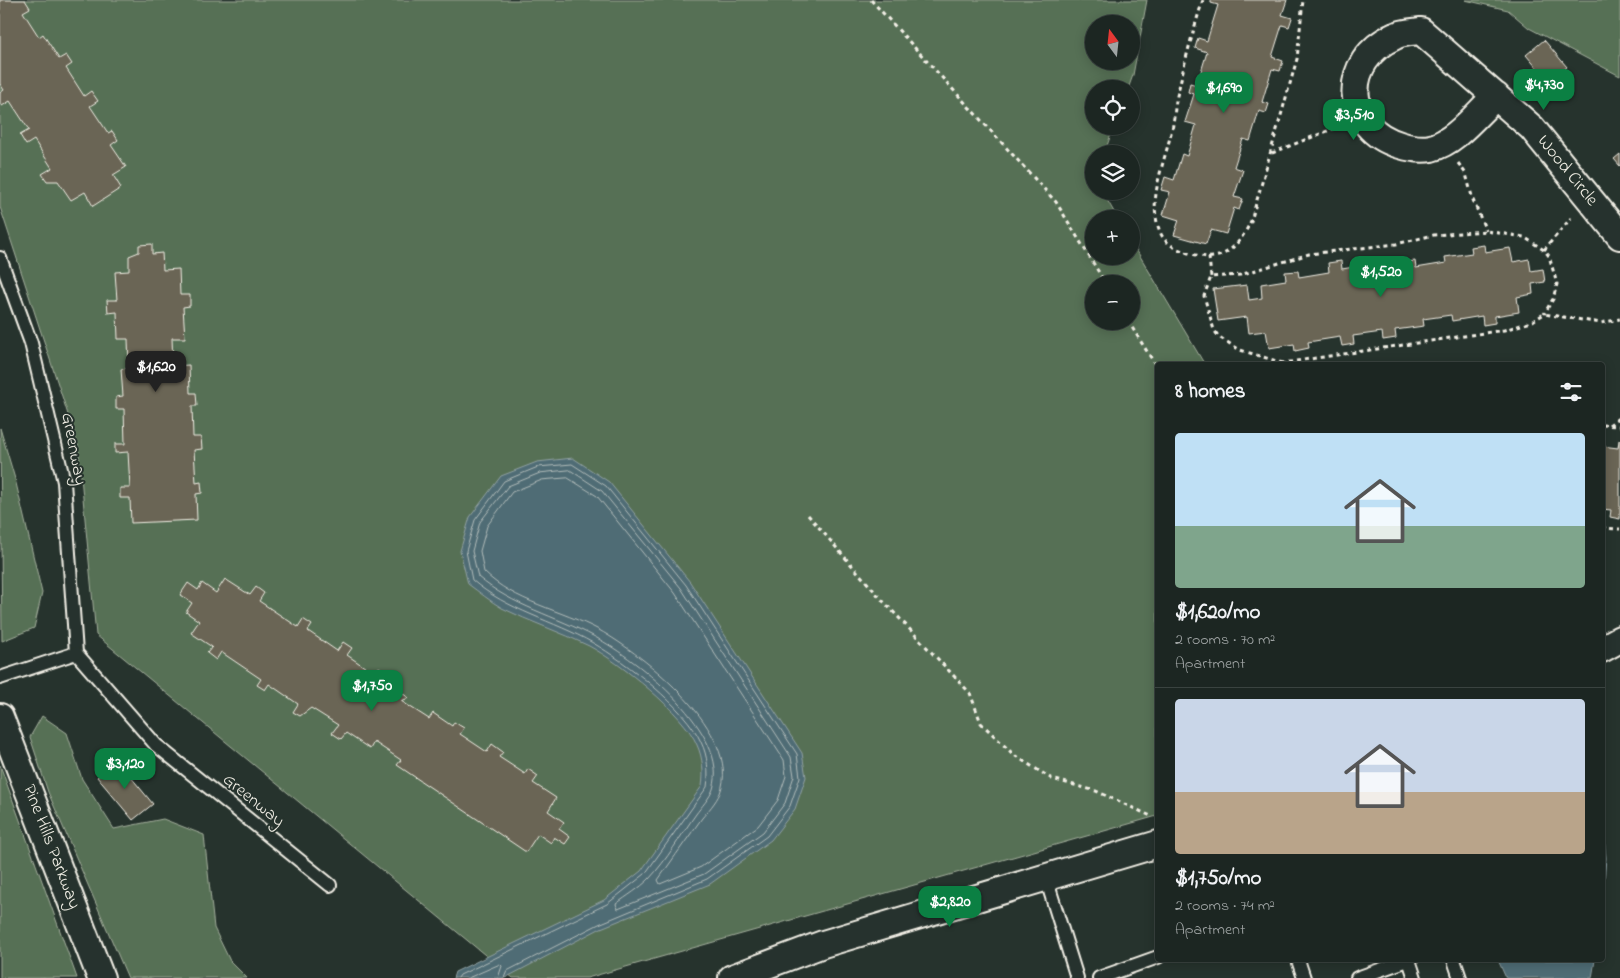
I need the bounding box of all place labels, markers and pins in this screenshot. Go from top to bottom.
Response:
pin: $4,730 [1503,68,1585,111]
pin: $1,690 [1183,72,1265,114]
pin: $3,510 [1313,98,1395,141]
pin: $1,520 [1340,256,1422,298]
pin: $1,620 [115,350,197,393]
pin: $1,750 [331,670,413,712]
pin: $3,120 [84,748,166,790]
pin: $2,820 [909,886,991,928]

